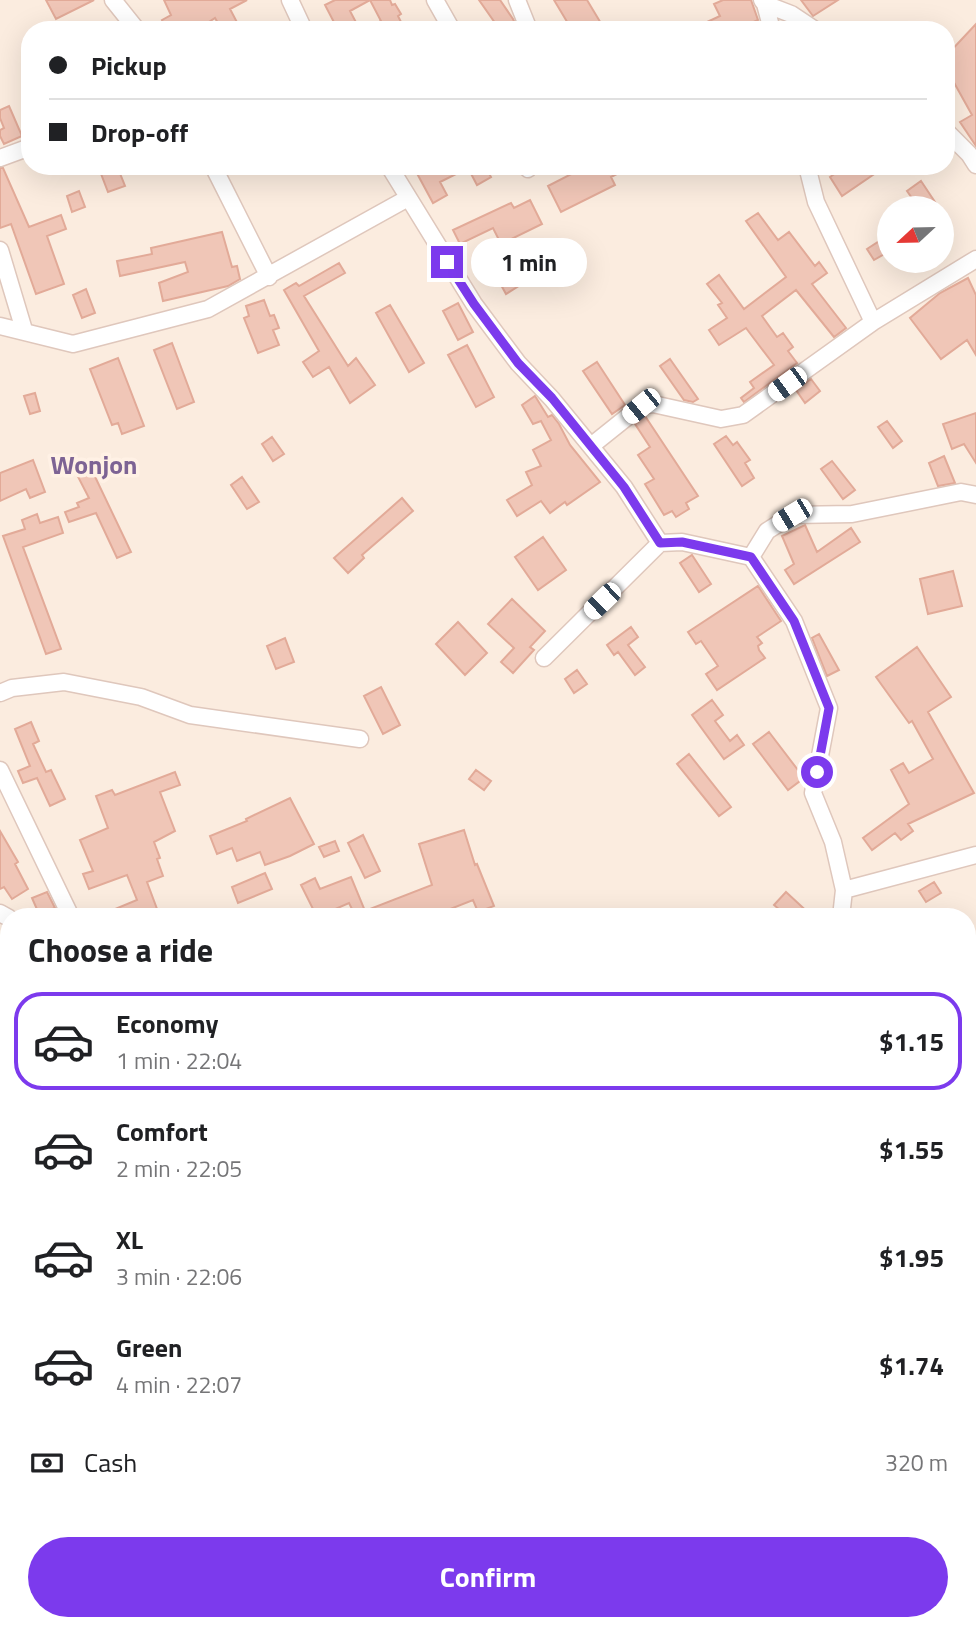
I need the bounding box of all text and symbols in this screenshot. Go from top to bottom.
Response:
text: Pickup [91,46,167,85]
text: Drop-off [91,113,188,152]
north arrow [877,196,954,273]
map controls [877,196,954,273]
callout: 1 min [472,238,587,286]
text: 1 min [501,245,557,280]
route end [431,246,463,278]
car [764,363,811,405]
car [619,385,664,427]
district label: Wonjon [51,445,137,484]
car [769,495,816,535]
car [580,579,625,623]
route start [801,756,833,788]
text: Choose a ride [28,926,213,974]
text: Economy [116,1004,218,1043]
icon: car [32,1010,95,1073]
text: $1.15 [879,1022,944,1061]
text: 1 min · 22:04 [116,1043,242,1078]
text: Comfort [116,1112,208,1151]
icon: car [32,1118,95,1181]
text: $1.55 [879,1130,944,1169]
text: 2 min · 22:05 [116,1151,242,1186]
text: XL [116,1220,143,1259]
icon: car [32,1226,95,1289]
text: $1.95 [879,1238,944,1277]
text: 3 min · 22:06 [116,1259,242,1294]
text: Green [116,1328,182,1367]
icon: car [32,1334,95,1397]
text: $1.74 [879,1346,944,1385]
text: 4 min · 22:07 [116,1367,242,1402]
text: Cash [84,1443,137,1482]
icon: cash [28,1444,66,1482]
text: 320 m [885,1445,948,1480]
button: Confirm [28,1537,948,1617]

